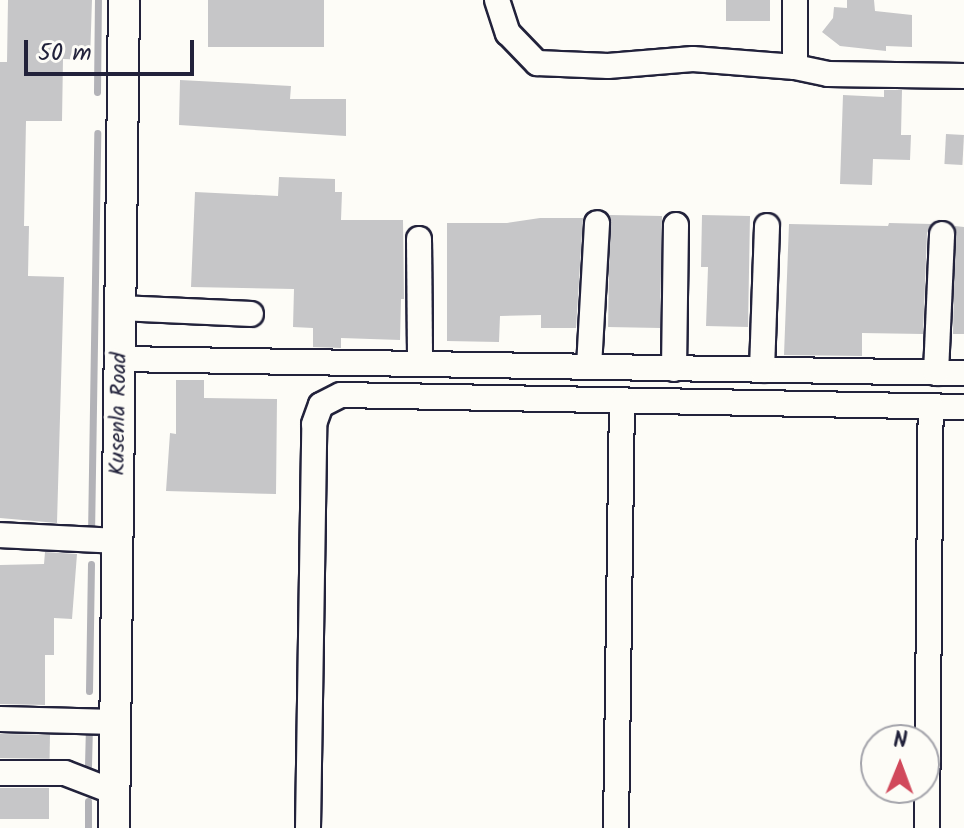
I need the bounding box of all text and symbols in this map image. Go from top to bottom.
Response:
scale bar [28,24,198,74]
text: 50 m [38,34,92,73]
street label: Kusenla Road [105,352,133,476]
north arrow [860,724,940,804]
text: N [893,724,908,759]

